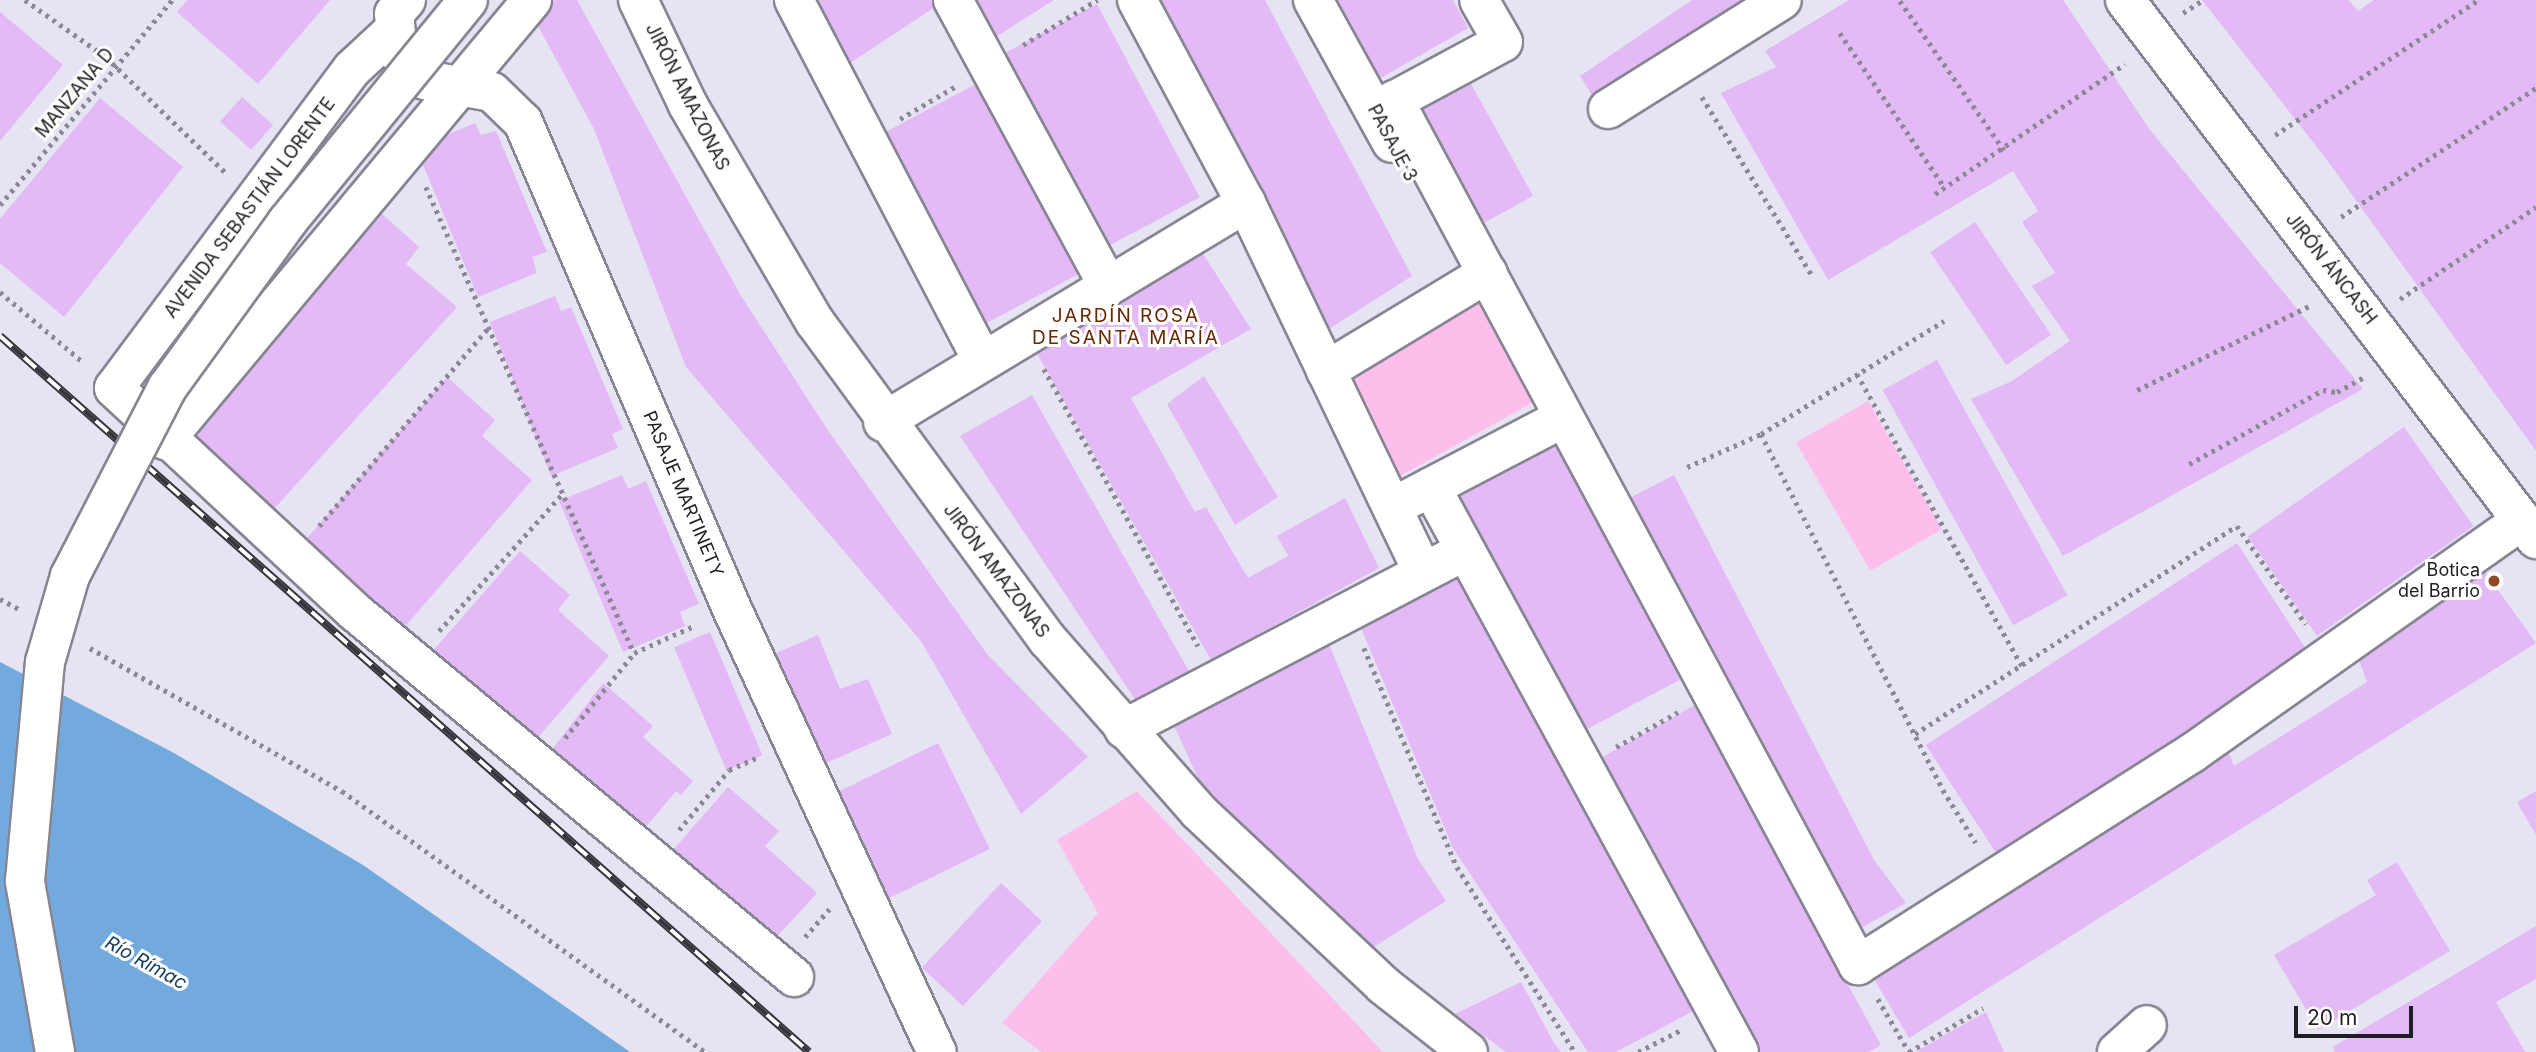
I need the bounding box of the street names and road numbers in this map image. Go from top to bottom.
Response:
street label: JIRÓN AMAZONAS [641,20,733,174]
street label: MANZANA D [31,44,119,142]
street label: AVENIDA SEBASTIÁN LORENTE [160,94,340,322]
street label: PASAJE 3 [1363,101,1421,185]
street label: JIRÓN ÁNCASH [2281,209,2381,329]
street label: PASAJE MARTINETY [638,408,728,580]
street label: JIRÓN AMAZONAS [939,500,1053,642]

